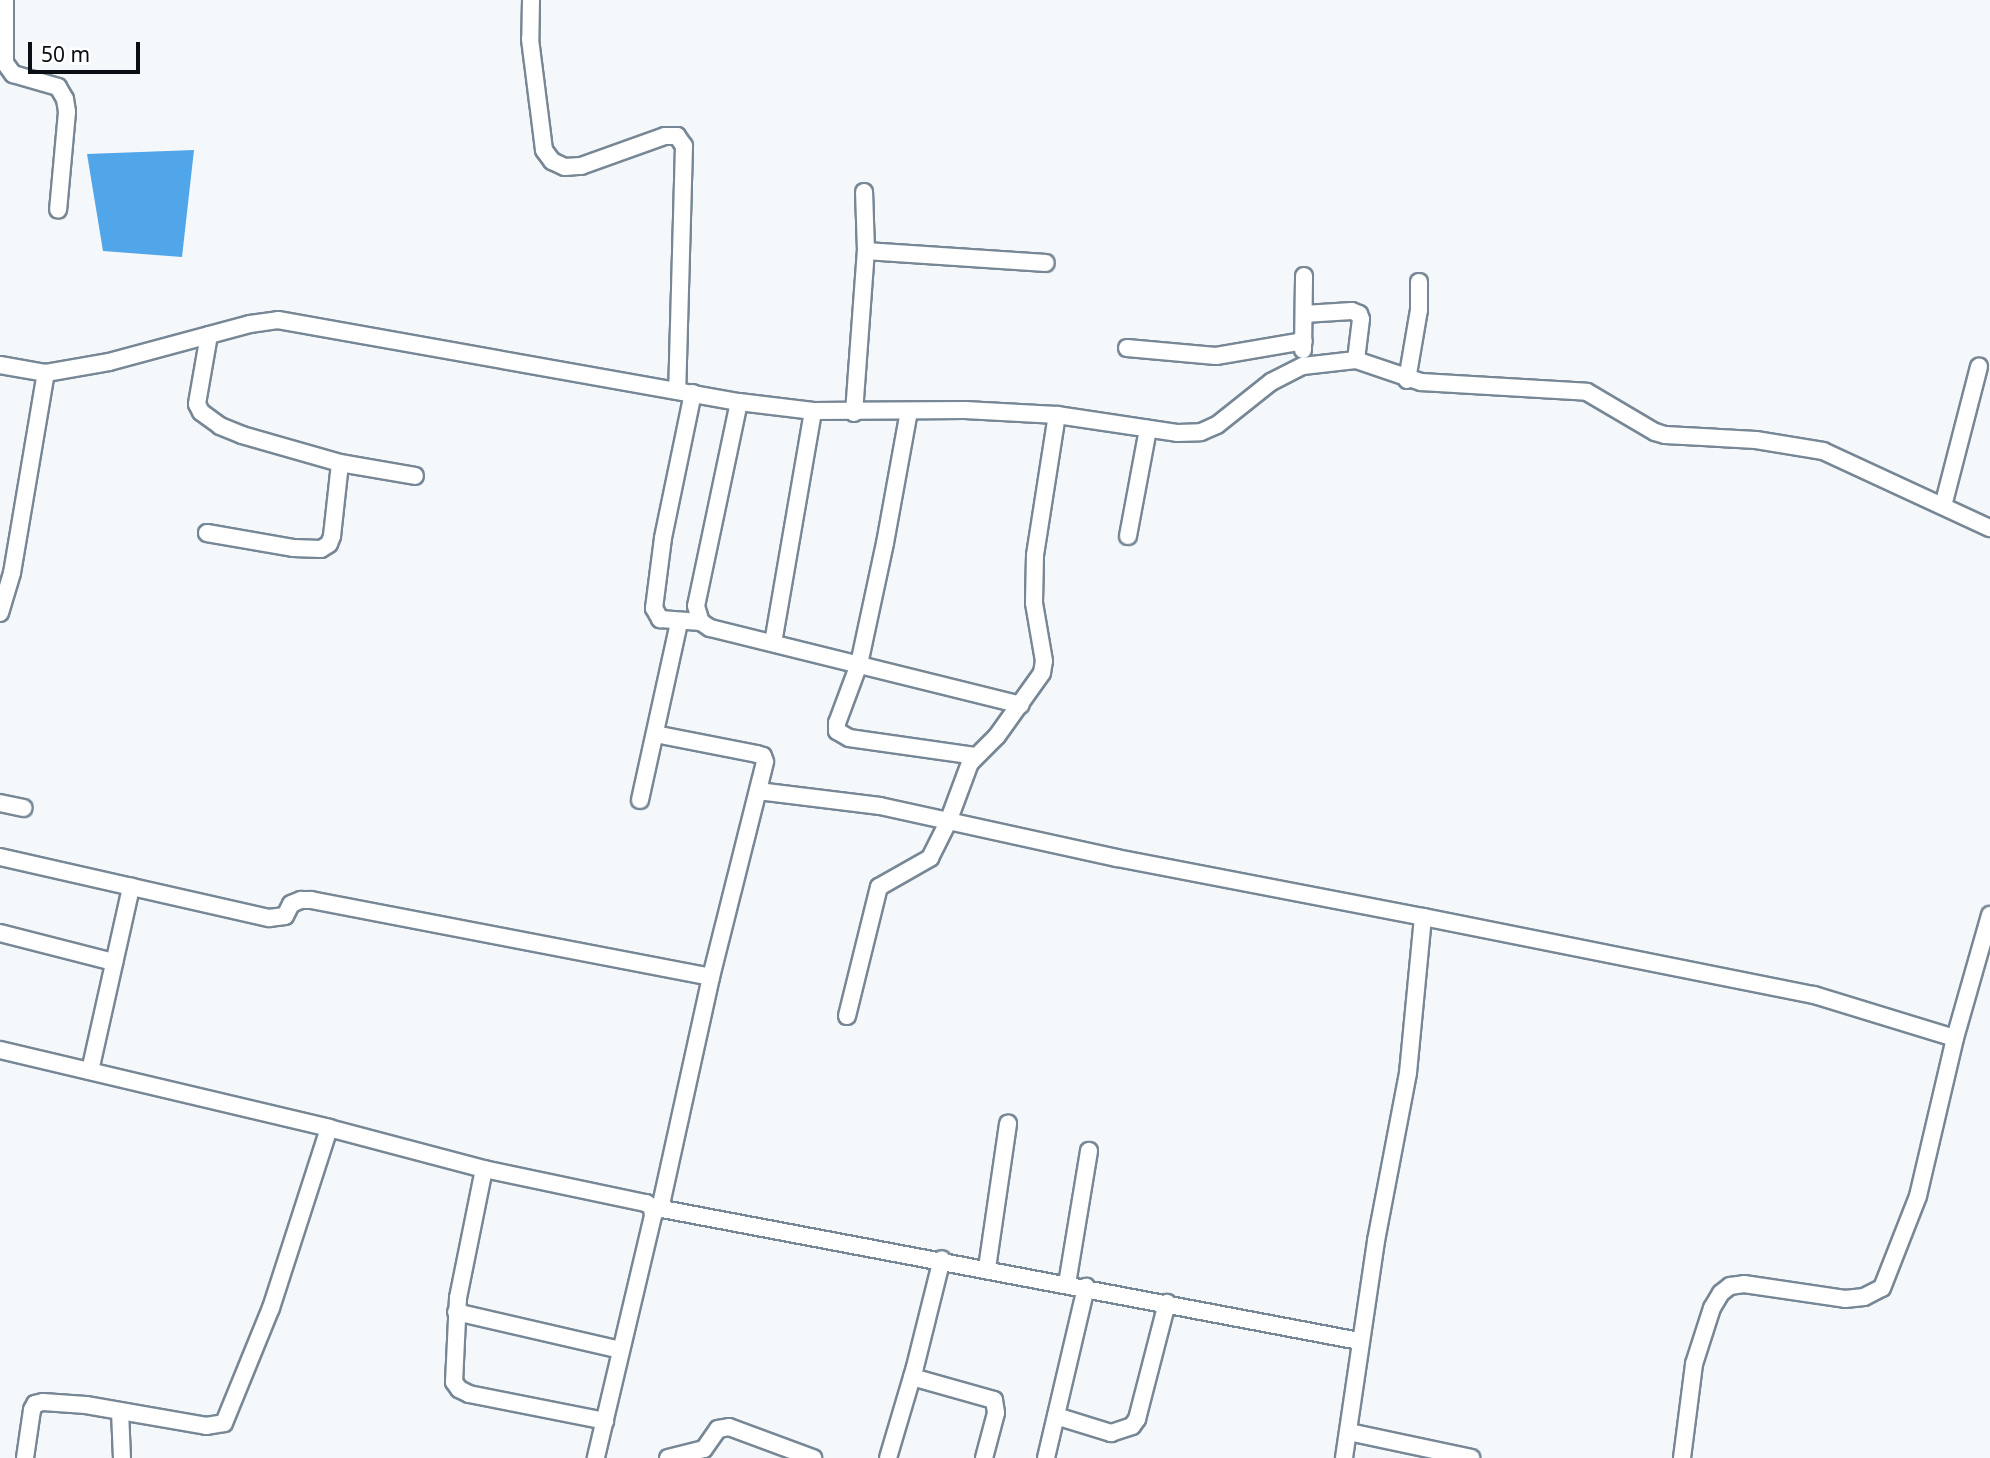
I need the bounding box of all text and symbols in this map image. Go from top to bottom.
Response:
scale bar [32,28,144,72]
text: 50 m [41,40,90,68]

